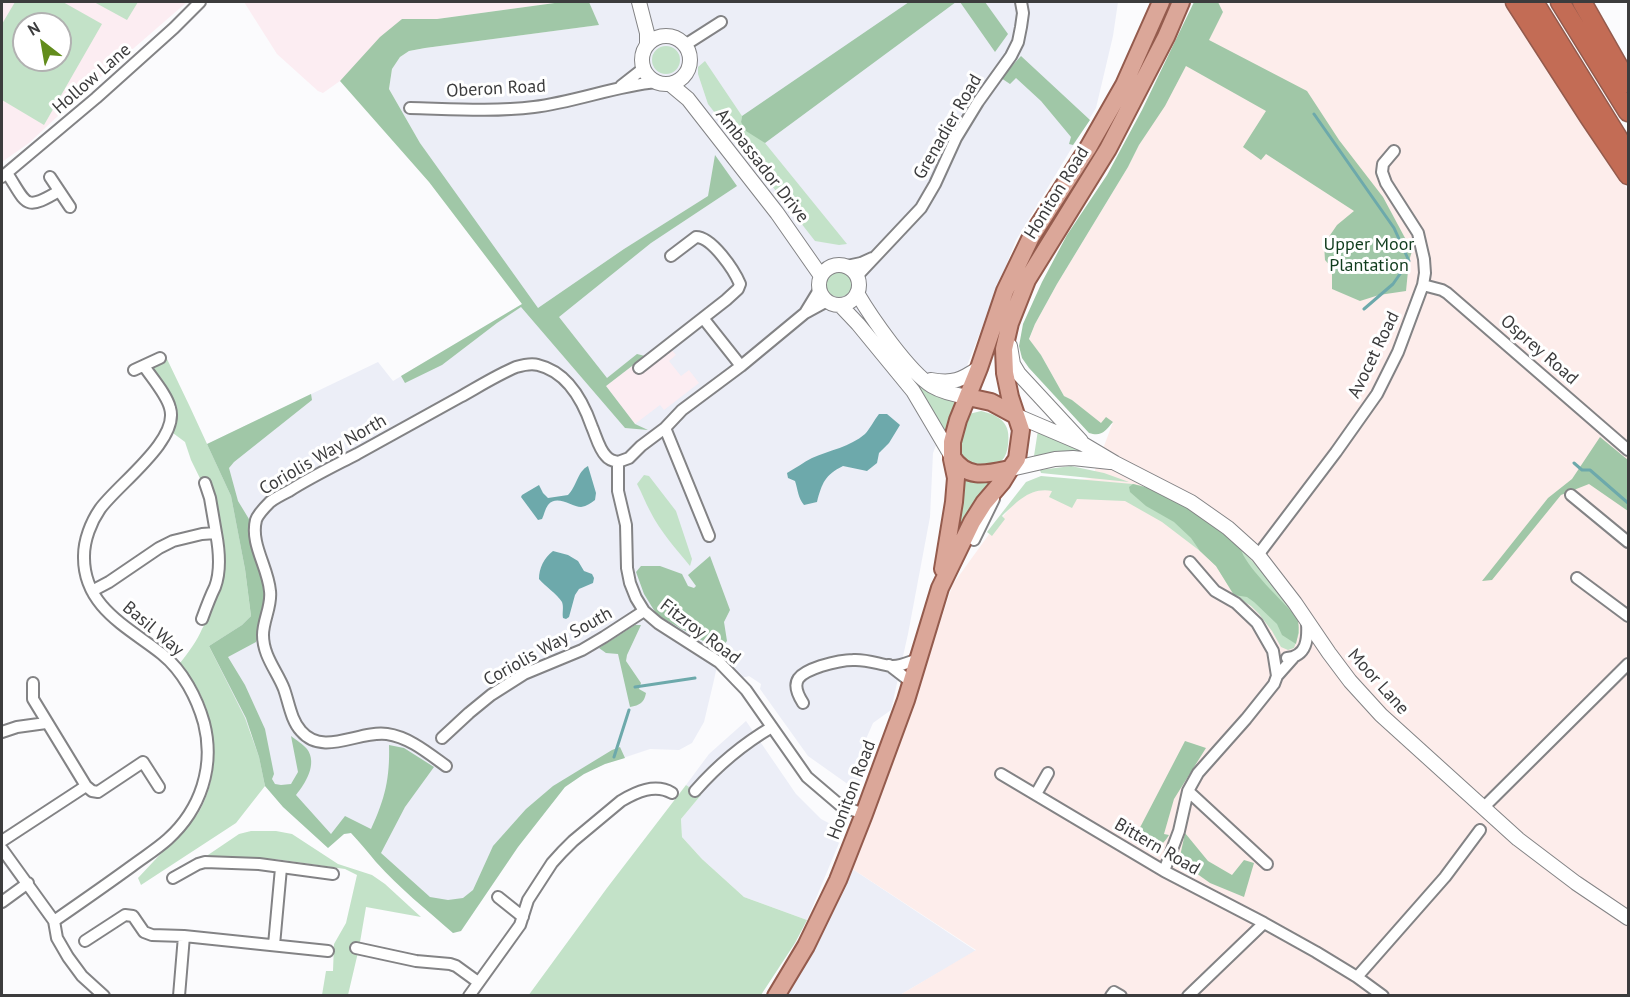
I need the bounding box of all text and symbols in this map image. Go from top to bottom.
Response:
north arrow [12,12,72,72]
text: N [24,17,43,40]
street label: Hollow Lane [48,39,136,119]
street label: Grenadier Road [909,71,987,183]
street label: Oberon Road [446,76,546,102]
street label: Ambassador Drive [711,105,813,227]
street label: Honiton Road [1020,143,1094,243]
park label: Upper Moor Plantation [1324,234,1414,276]
street label: Avocet Road [1344,308,1404,402]
street label: Osprey Road [1496,310,1582,390]
street label: Coriolis Way North [256,410,390,500]
street label: Fitzroy Road [656,595,744,669]
street label: Basil Way [118,597,188,661]
street label: Coriolis Way South [480,603,616,691]
street label: Moor Lane [1343,645,1413,719]
street label: Honiton Road [823,737,881,843]
street label: Bittern Road [1110,814,1204,880]

